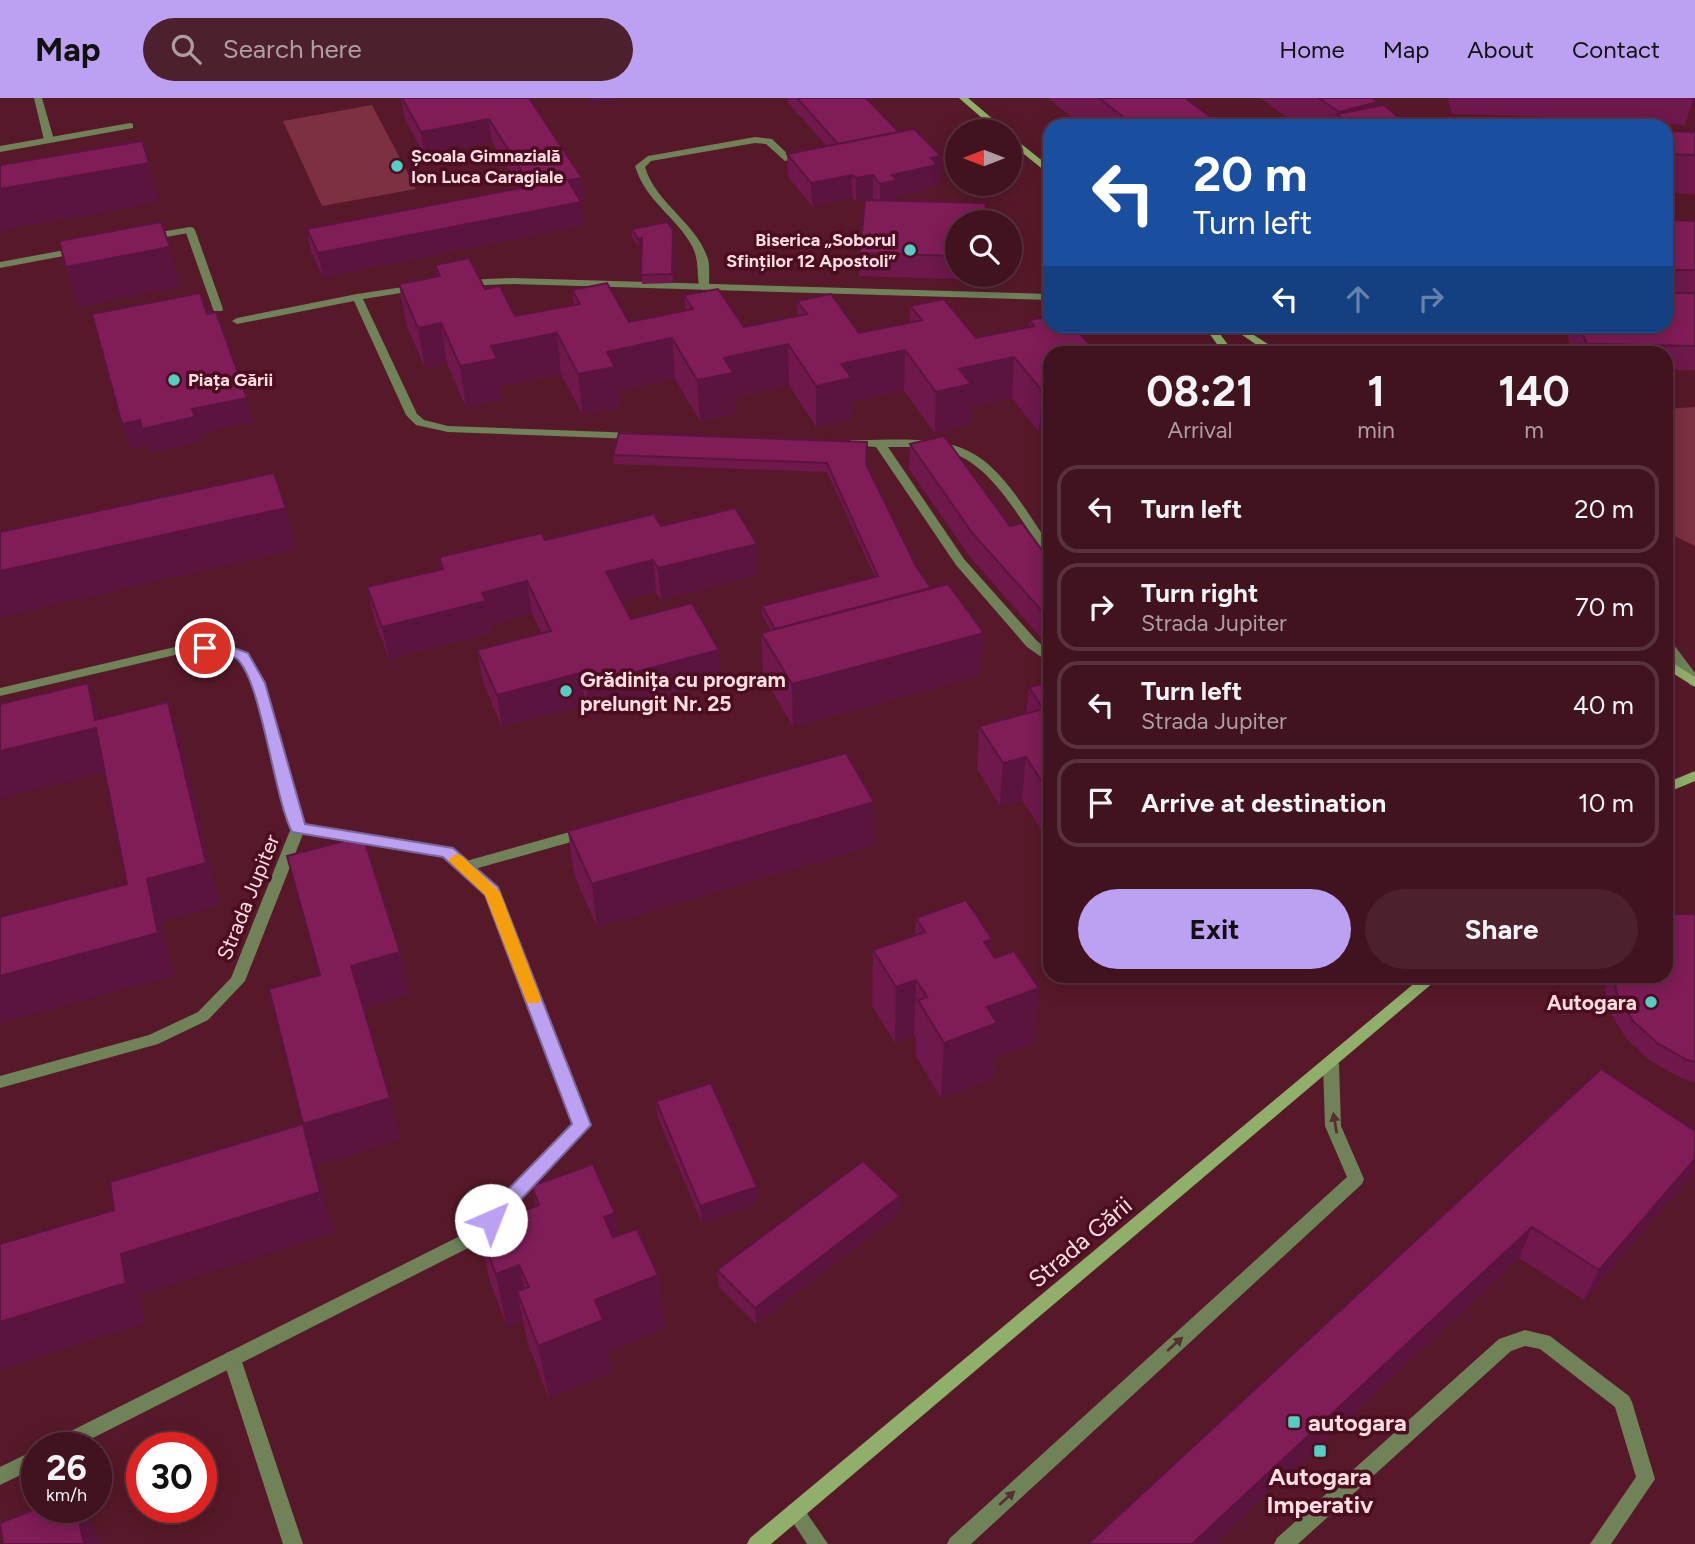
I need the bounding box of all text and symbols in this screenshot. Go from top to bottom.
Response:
search box [143,18,633,81]
text: Map [35,30,101,69]
icon: search [167,30,205,68]
text: Search here [223,33,362,65]
text: Home [1279,35,1345,64]
text: Map [1383,35,1429,64]
text: About [1467,35,1534,64]
text: Contact [1572,35,1660,64]
north arrow [945,119,1022,196]
map controls [945,119,1022,287]
text: 20 m [1193,144,1308,203]
place label: Școala Gimnazială Ion Luca Caragiale [411,145,563,188]
icon: left [1078,147,1169,238]
marker: Școala Gimnazială Ion Luca Caragiale [389,158,405,174]
text: Turn left [1193,204,1312,242]
button: search [945,210,1022,287]
place label: Biserica „Soborul Sfinților 12 Apostoli” [726,229,897,272]
marker: Biserica „Soborul Sfinților 12 Apostoli” [902,242,918,258]
icon: left [1266,280,1304,318]
icon: ahead [1339,280,1377,318]
icon: right [1412,280,1450,318]
text: 08:21 [1146,366,1254,417]
text: 1 [1367,366,1385,417]
text: 140 [1498,366,1570,417]
place label: Piața Gării [188,369,273,391]
marker: Piața Gării [166,372,182,388]
text: Arrival [1168,416,1233,444]
text: min [1357,416,1395,444]
text: m [1524,416,1544,444]
icon: left [1082,490,1120,528]
text: Turn left [1141,493,1242,525]
text: 20 m [1574,493,1634,525]
text: Turn right [1141,577,1258,609]
icon: right [1082,588,1120,626]
text: 70 m [1575,591,1634,623]
text: Strada Jupiter [1141,609,1287,637]
pin [175,618,235,678]
icon: arrive [186,629,224,667]
place label: Grădinița cu program prelungit Nr. 25 [580,667,786,716]
text: Turn left [1141,675,1242,707]
marker: Grădinița cu program prelungit Nr. 25 [558,683,574,699]
icon: left [1082,686,1120,724]
text: 40 m [1573,689,1634,721]
text: Strada Jupiter [1141,707,1287,735]
icon: arrive [1082,784,1120,822]
text: Arrive at destination [1141,787,1386,819]
text: 10 m [1578,787,1634,819]
street label: Strada Jupiter [211,831,285,963]
button: Exit [1078,889,1351,969]
button: Share [1365,889,1638,969]
place label: Autogara [1547,990,1637,1015]
marker: Autogara [1643,994,1659,1010]
one-way arrow [1329,1112,1340,1134]
position arrow [454,1183,528,1257]
street label: Strada Gării [1022,1190,1138,1294]
one-way arrow [1166,1337,1183,1353]
place label: autogara [1308,1408,1407,1437]
marker: autogara [1286,1414,1302,1430]
speed limit sign: 30 [126,1432,217,1523]
marker: Autogara Imperativ [1312,1443,1328,1459]
text: 26 [46,1447,87,1489]
place label: Autogara Imperativ [1267,1462,1374,1519]
text: km/h [46,1484,87,1506]
one-way arrow [998,1490,1016,1506]

